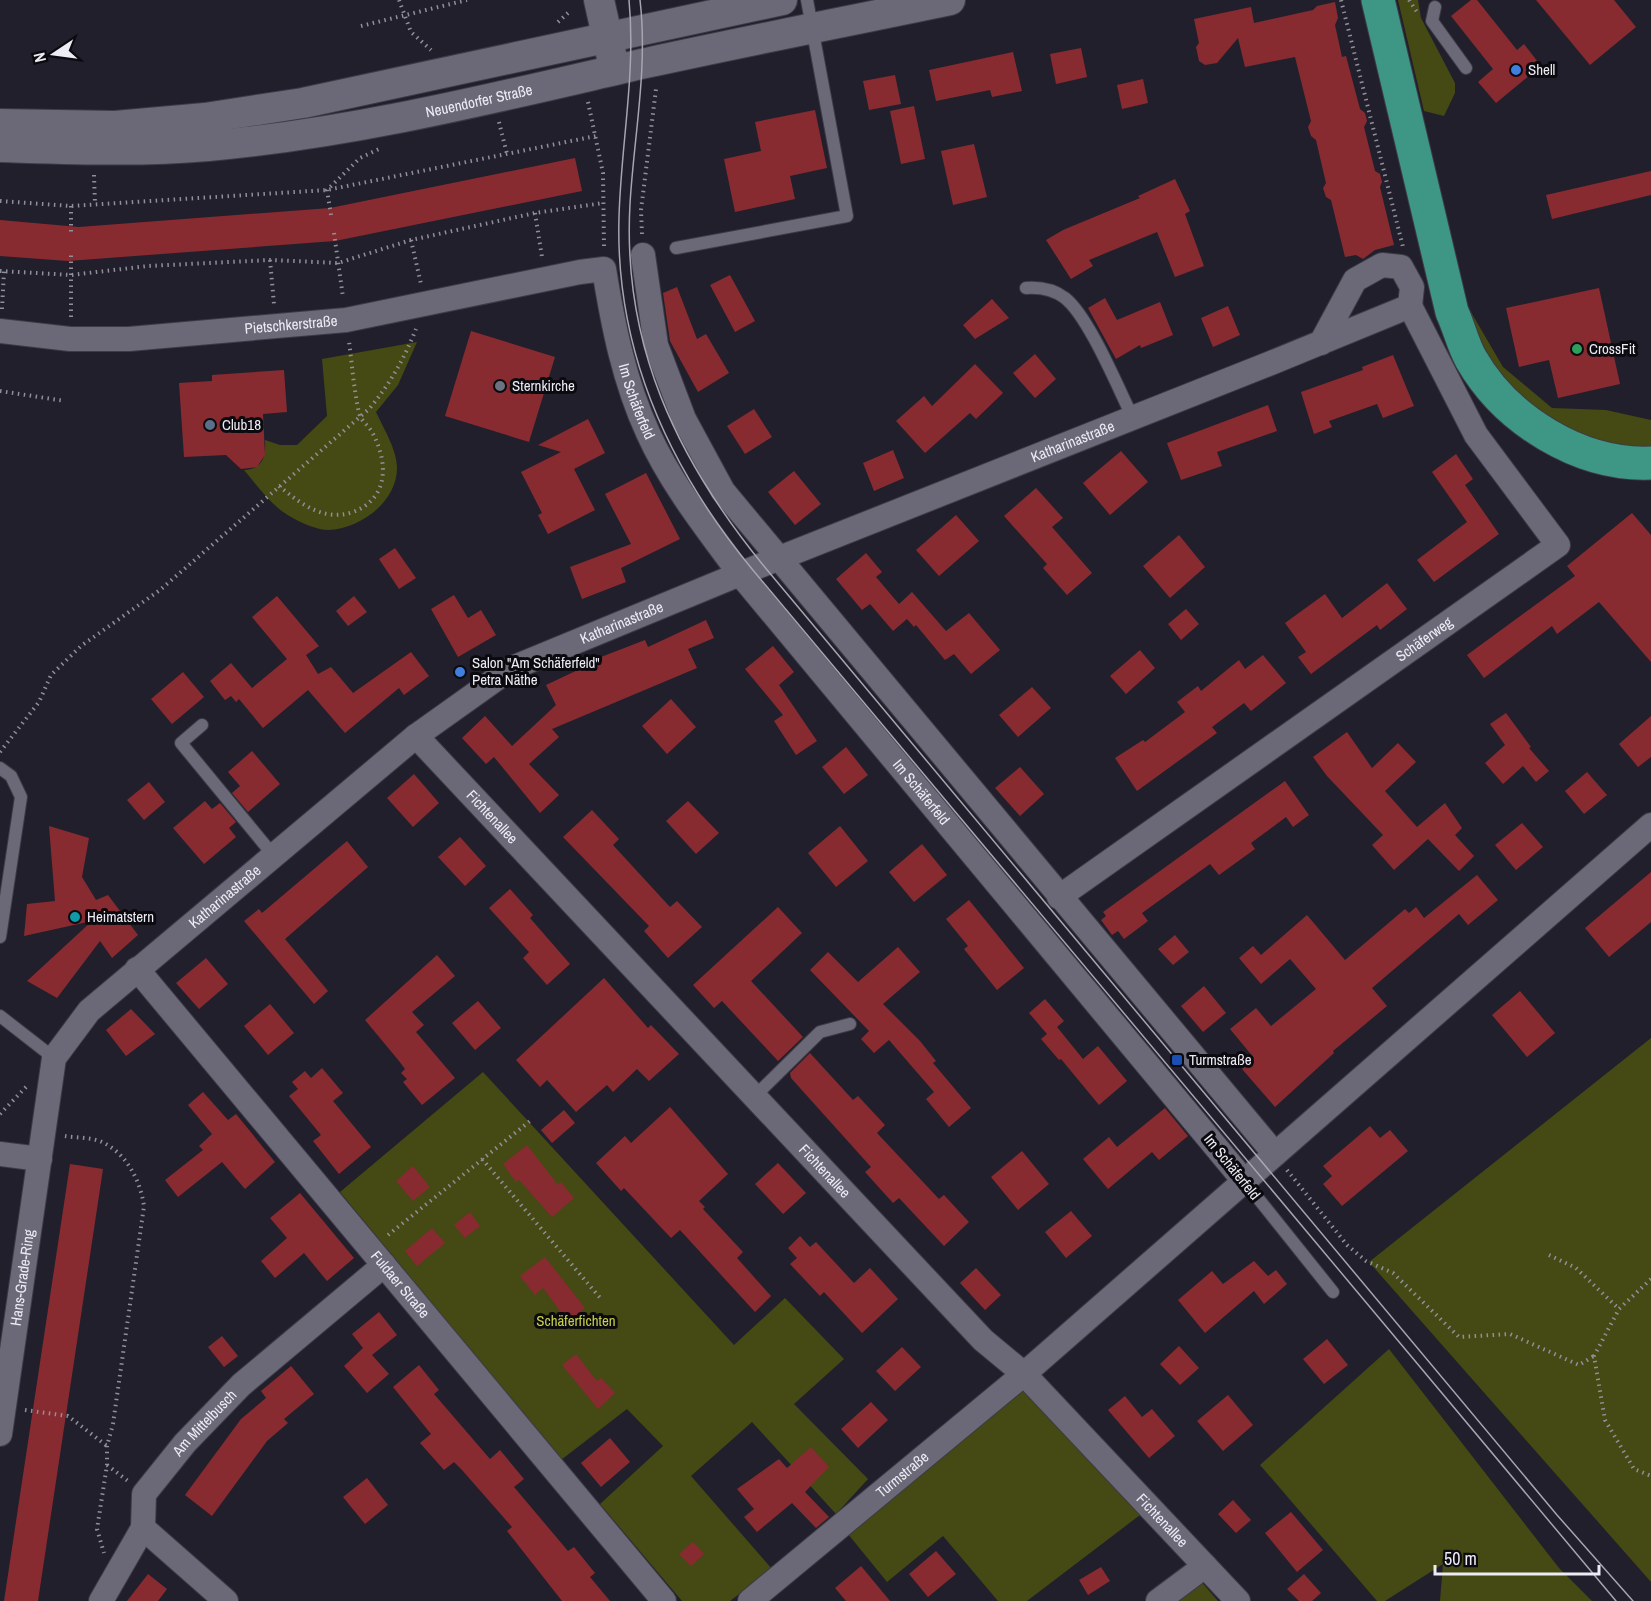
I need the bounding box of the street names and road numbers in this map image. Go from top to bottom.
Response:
street label: Neuendorfer Straße [424,79,534,122]
street label: Pietschkerstraße [244,310,338,339]
street label: Im Schäferfeld [614,361,660,443]
street label: Katharinastraße [1028,415,1118,467]
street label: Katharinastraße [577,596,666,649]
street label: Schäferweg [1391,612,1457,666]
street label: Im Schäferfeld [888,755,955,829]
street label: Fichtenallee [462,785,523,848]
street label: Katharinastraße [184,860,265,933]
street label: Im Schäferfeld [1199,1129,1266,1204]
street label: Fichtenallee [794,1139,856,1203]
street label: Hans-Grade-Ring [5,1228,39,1327]
street label: Fuldaer Straße [366,1246,435,1323]
street label: Am Mittelbusch [167,1385,241,1461]
street label: Turmstraße [871,1446,933,1502]
street label: Fichtenallee [1132,1489,1193,1552]

